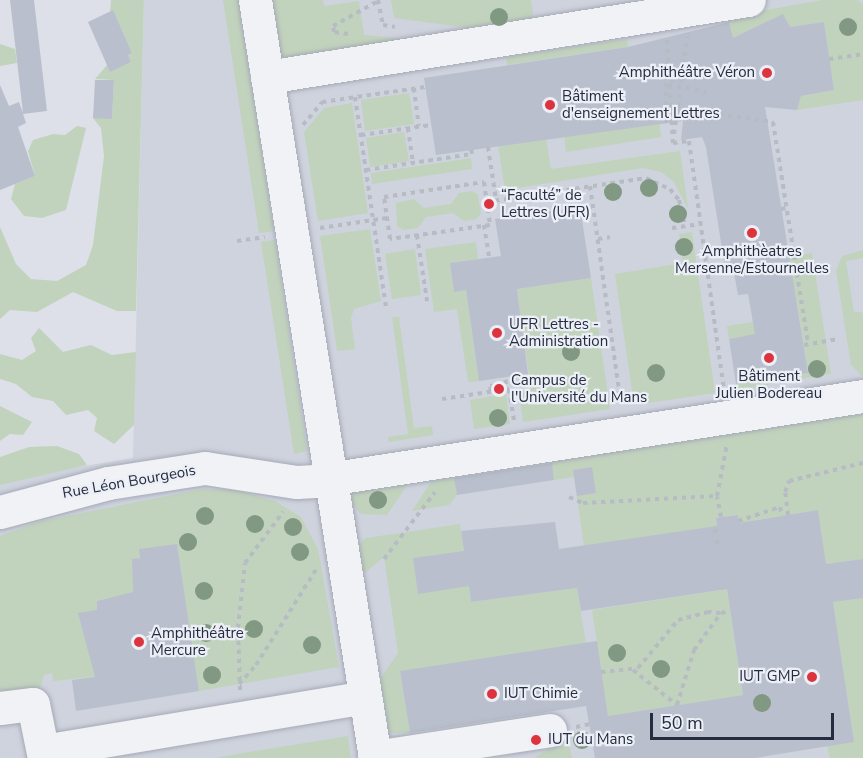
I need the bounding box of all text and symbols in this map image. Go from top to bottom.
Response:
place label: Amphithéâtre Véron [619,64,755,82]
marker: Amphithéâtre Véron [760,66,774,80]
place label: Bâtiment d'enseignement Lettres [562,87,720,122]
marker: Bâtiment d'enseignement Lettres [543,98,557,112]
place label: “Faculté” de Lettres (UFR) [501,186,590,221]
marker: “Faculté” de Lettres (UFR) [482,197,496,211]
marker: Amphithèatres Mersenne/Estournelles [745,226,759,240]
place label: Amphithèatres Mersenne/Estournelles [675,242,829,277]
place label: UFR Lettres - Administration [509,315,608,350]
marker: UFR Lettres - Administration [490,326,504,340]
marker: Bâtiment Julien Bodereau [762,351,776,365]
place label: Bâtiment Julien Bodereau [716,367,822,402]
place label: Campus de l'Université du Mans [511,371,647,406]
marker: Campus de l'Université du Mans [492,382,506,396]
street label: Rue Léon Bourgeois [61,461,197,503]
place label: Amphithéâtre Mercure [151,624,244,659]
marker: Amphithéâtre Mercure [132,635,146,649]
place label: IUT GMP [739,668,800,686]
marker: IUT GMP [805,670,819,684]
place label: IUT Chimie [504,685,578,703]
marker: IUT Chimie [485,687,499,701]
scale bar [653,701,838,739]
text: 50 m [661,711,703,735]
place label: IUT du Mans [548,731,633,749]
marker: IUT du Mans [529,733,543,747]

